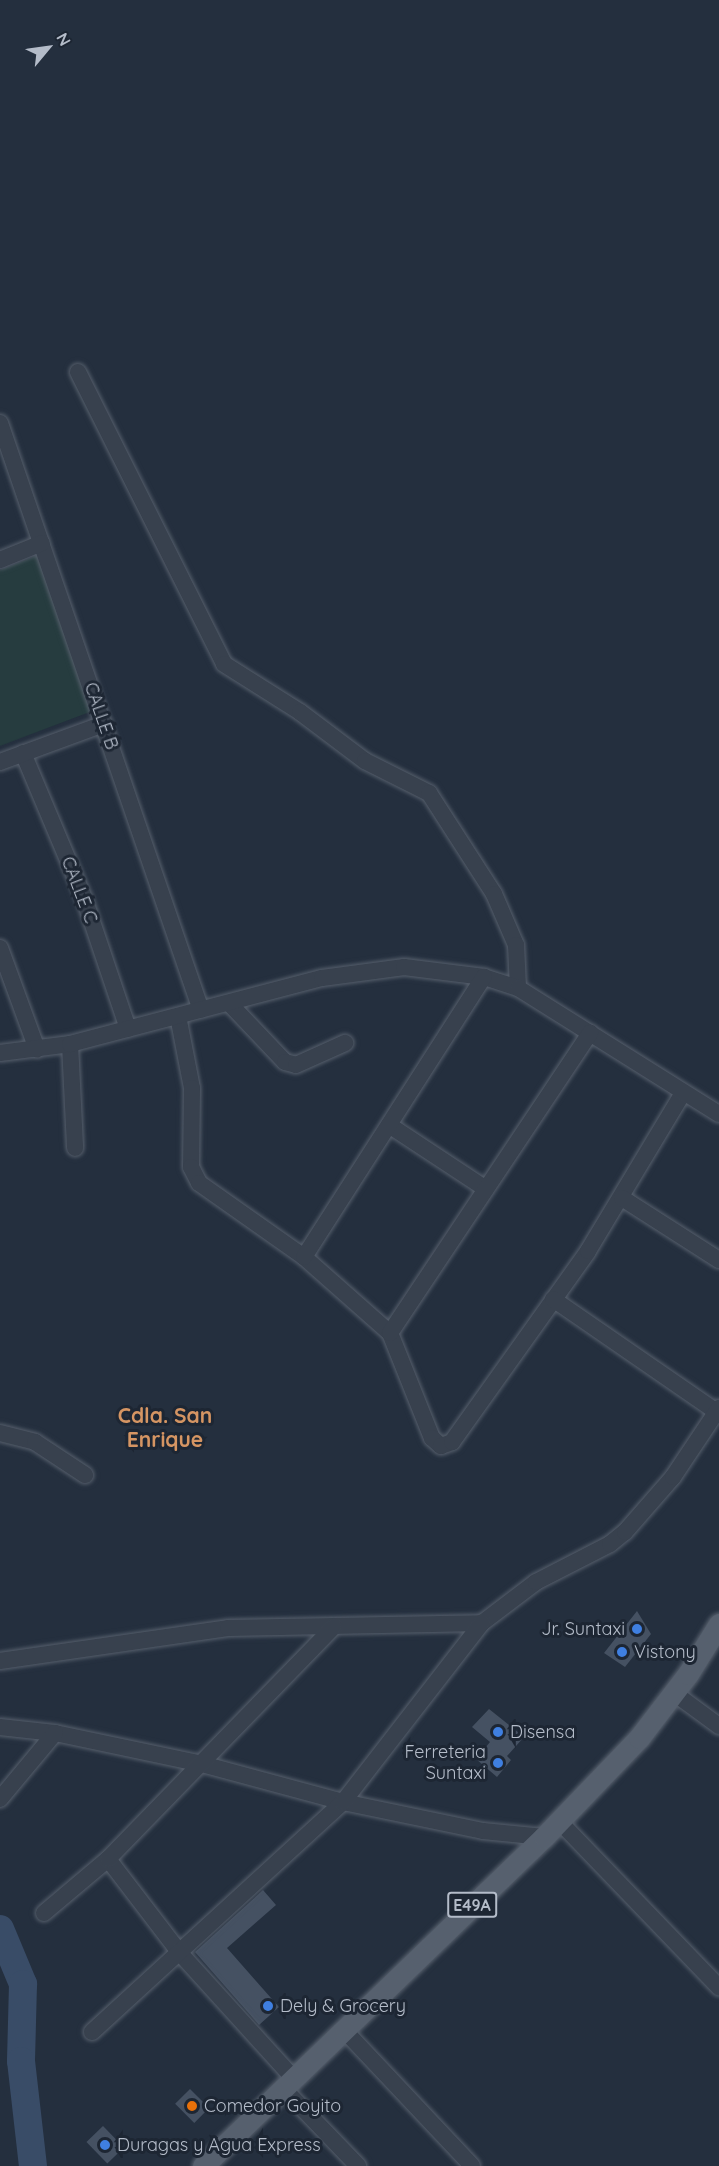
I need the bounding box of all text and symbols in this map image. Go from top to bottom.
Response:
north arrow [18,18,78,78]
text: N [52,29,75,49]
street label: CALLE B [79,680,123,752]
street label: CALLE C [56,854,102,926]
district label: Cdla. San Enrique [118,1402,212,1452]
place label: Jr. Suntaxi [541,1618,625,1640]
marker: Jr. Suntaxi [630,1622,644,1636]
place label: Vistony [634,1641,696,1663]
marker: Vistony [615,1645,629,1659]
place label: Disensa [510,1721,575,1743]
marker: Disensa [491,1725,505,1739]
place label: Ferreteria Suntaxi [404,1742,486,1784]
marker: Ferreteria Suntaxi [491,1756,505,1770]
road number: E49A [446,1892,498,1918]
place label: Dely & Grocery [280,1995,406,2017]
marker: Dely & Grocery [261,1999,275,2013]
place label: Comedor Goyito [204,2095,341,2117]
marker: Comedor Goyito [185,2099,199,2113]
place label: Duragas y Agua Express [117,2134,321,2156]
marker: Duragas y Agua Express [98,2138,112,2152]

